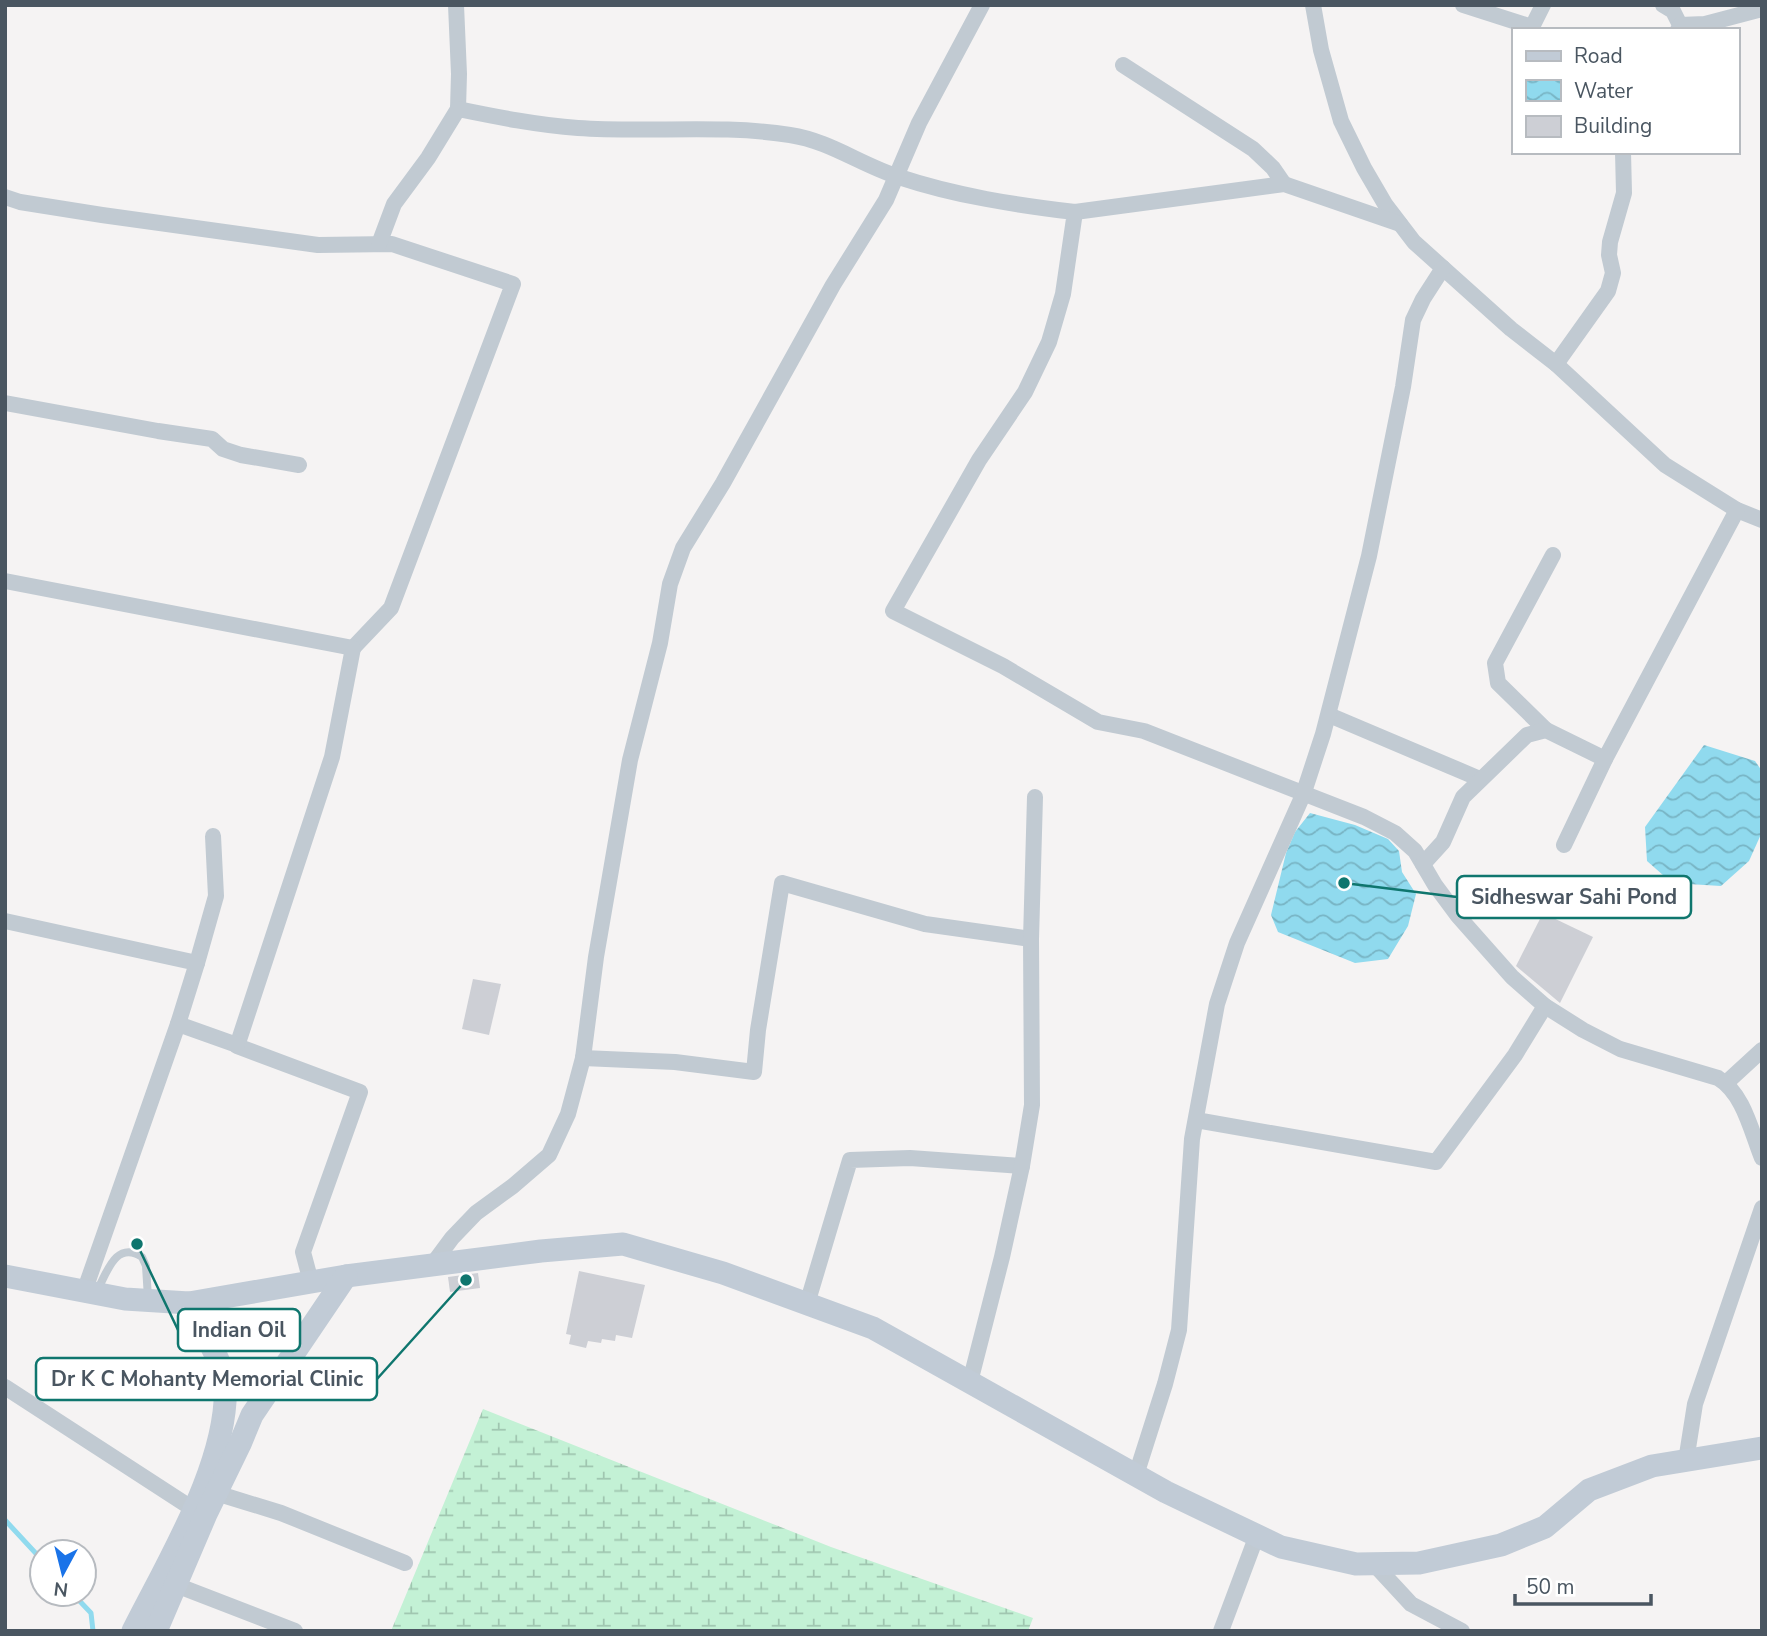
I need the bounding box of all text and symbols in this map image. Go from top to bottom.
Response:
legend [1512,28,1739,154]
text: Road [1574,42,1623,70]
text: Water [1574,77,1633,105]
text: Building [1574,112,1652,140]
callout: Sidheswar Sahi Pond [1457,876,1691,918]
text: Sidheswar Sahi Pond [1471,883,1677,911]
callout: Indian Oil [178,1309,300,1351]
text: Indian Oil [192,1316,286,1344]
callout: Dr K C Mohanty Memorial Clinic [36,1358,377,1400]
text: Dr K C Mohanty Memorial Clinic [51,1365,363,1393]
north arrow [28,1538,98,1608]
scale bar [1515,1562,1652,1606]
text: 50 m [1526,1573,1575,1601]
text: N [52,1575,70,1603]

